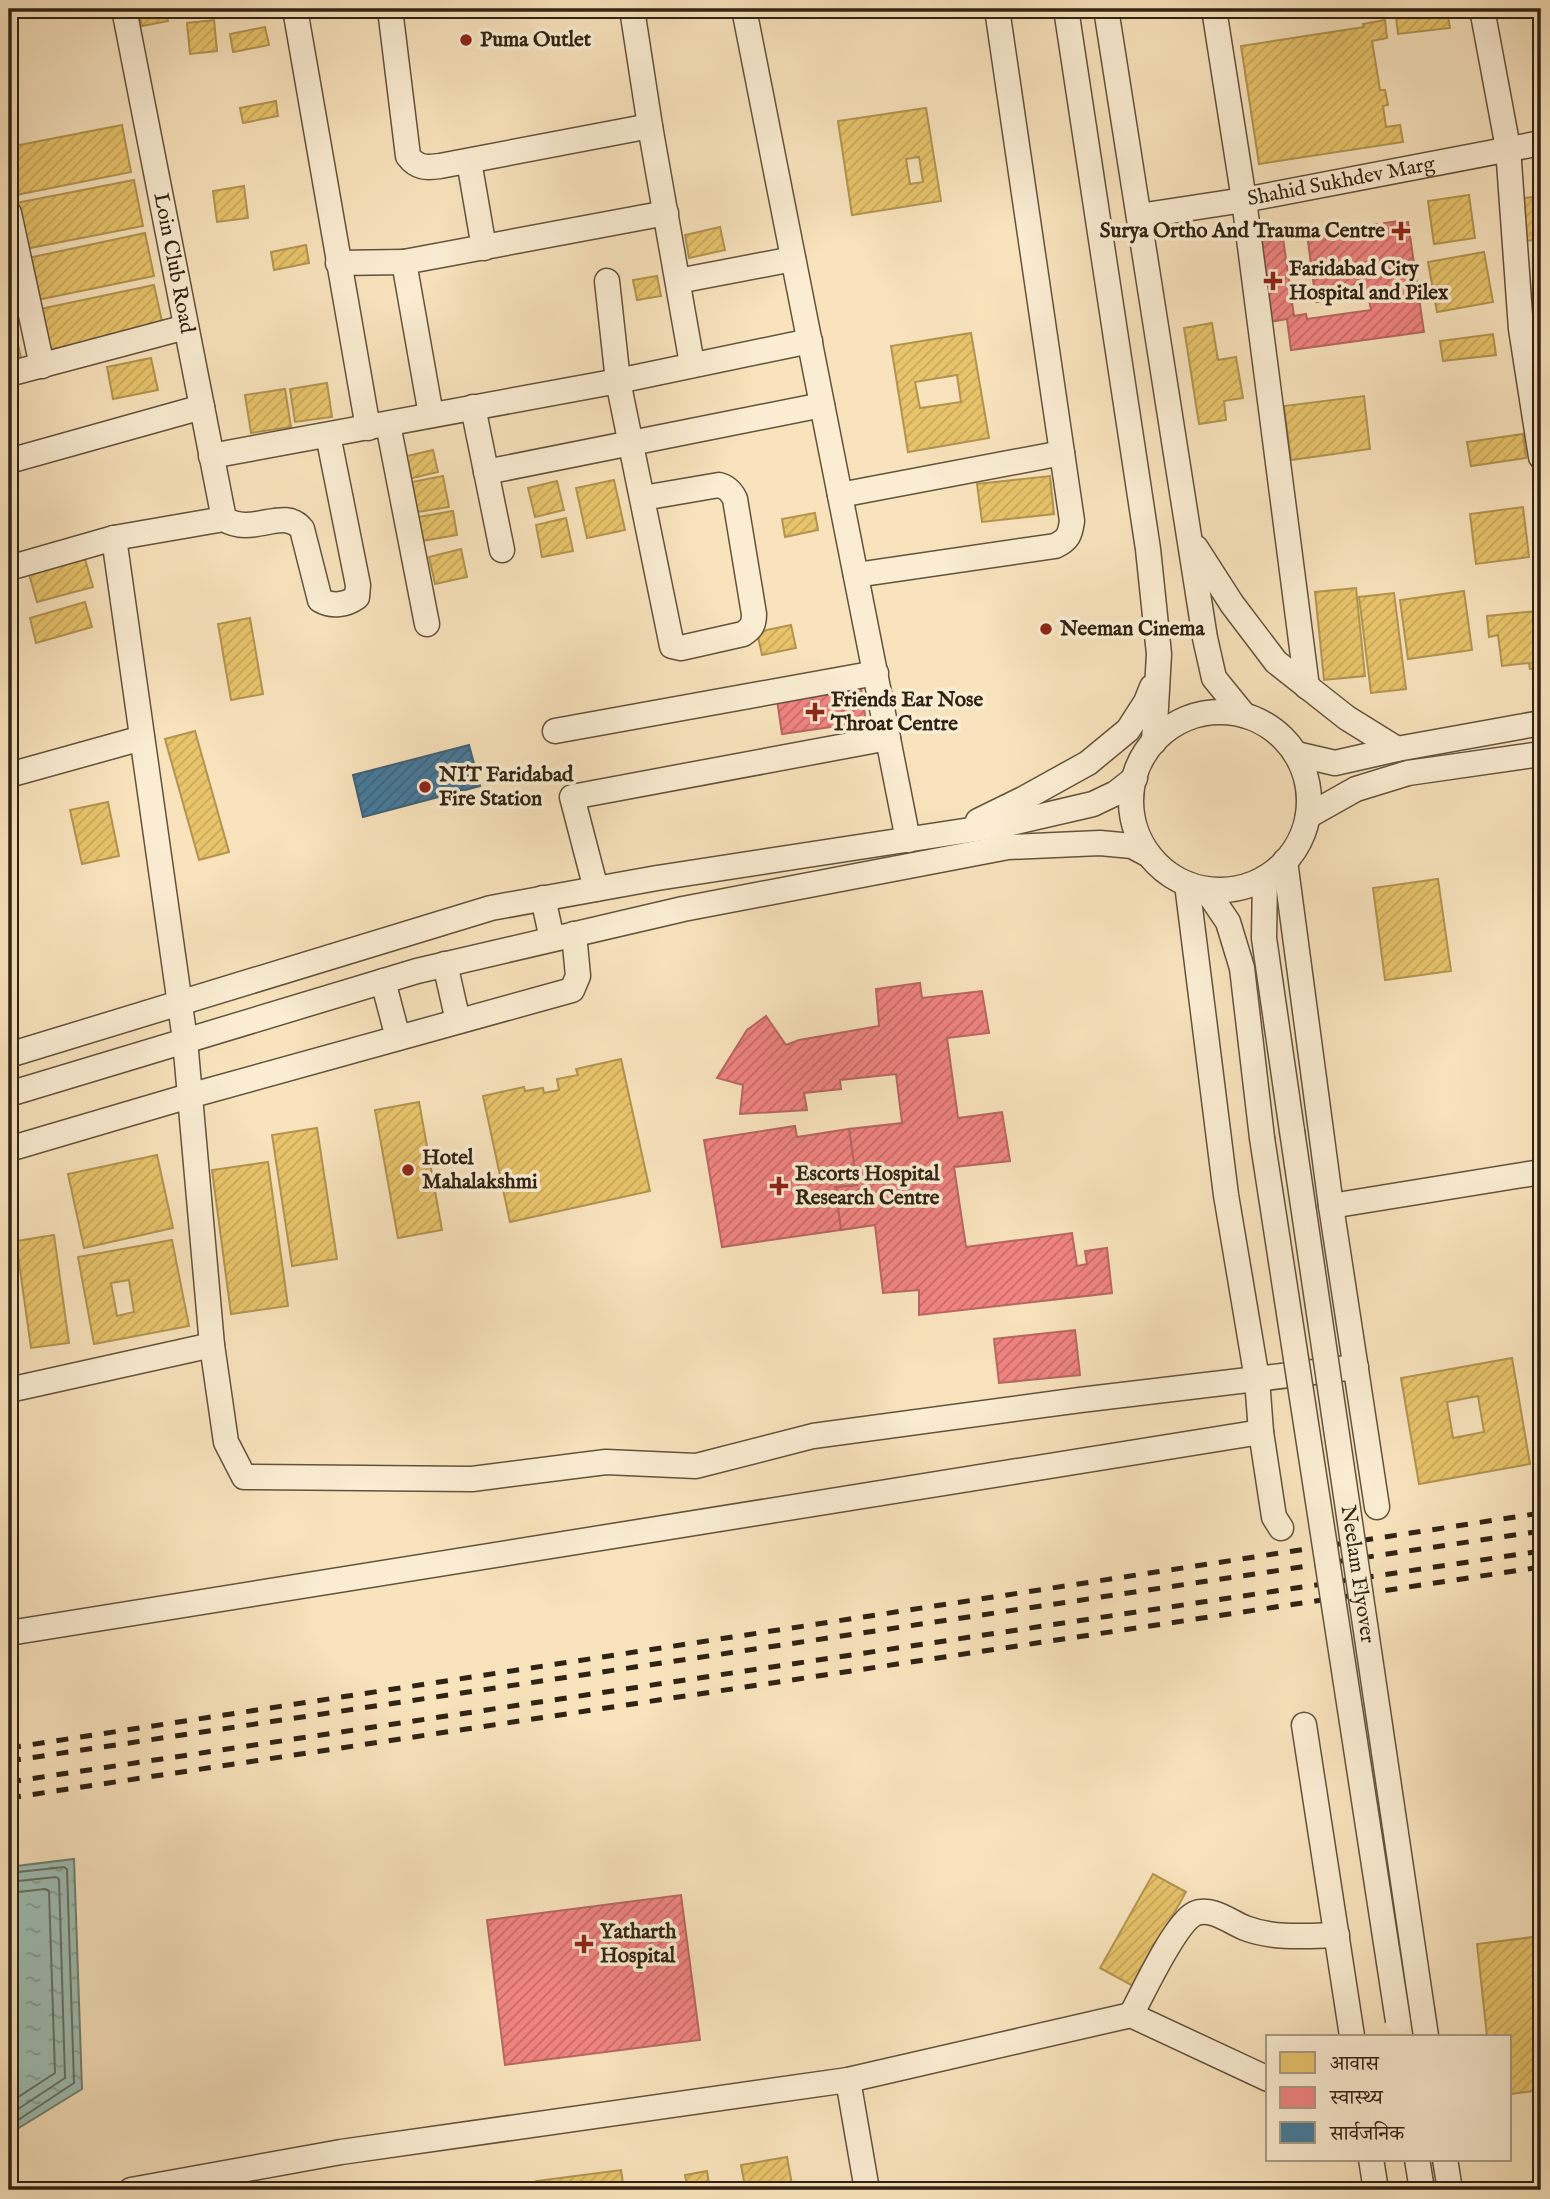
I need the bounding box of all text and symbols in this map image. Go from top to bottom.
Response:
place label: Puma Outlet [480,27,592,54]
marker: Puma Outlet [458,32,474,48]
street label: Shahid Sukhdev Marg [1245,150,1438,213]
street label: Loin Club Road [147,191,201,337]
place label: Surya Ortho And Trauma Centre [1100,218,1385,245]
marker: Surya Ortho And Trauma Centre [1391,221,1411,241]
place label: Faridabad City Hospital and Pilex [1289,256,1449,307]
marker: Faridabad City Hospital and Pilex [1263,271,1283,291]
place label: Neeman Cinema [1059,616,1206,643]
marker: Neeman Cinema [1038,621,1054,637]
place label: Friends Ear Nose Throat Centre [830,687,983,738]
marker: Friends Ear Nose Throat Centre [805,702,825,722]
place label: NIT Faridabad Fire Station [438,762,574,813]
marker: NIT Faridabad Fire Station [417,779,433,795]
place label: Hotel Mahalakshmi [422,1145,538,1196]
place label: Escorts Hospital Research Centre [795,1161,941,1212]
marker: Hotel Mahalakshmi [400,1162,416,1178]
marker: Escorts Hospital Research Centre [769,1176,789,1196]
street label: Neelam Flyover [1334,1503,1381,1645]
place label: Yatharth Hospital [600,1919,677,1970]
marker: Yatharth Hospital [574,1934,594,1954]
legend [1266,2035,1512,2160]
text: आवास [1330,2051,1380,2078]
text: स्वास्थ्य [1329,2085,1384,2112]
text: सार्वजनिक [1329,2121,1405,2148]

